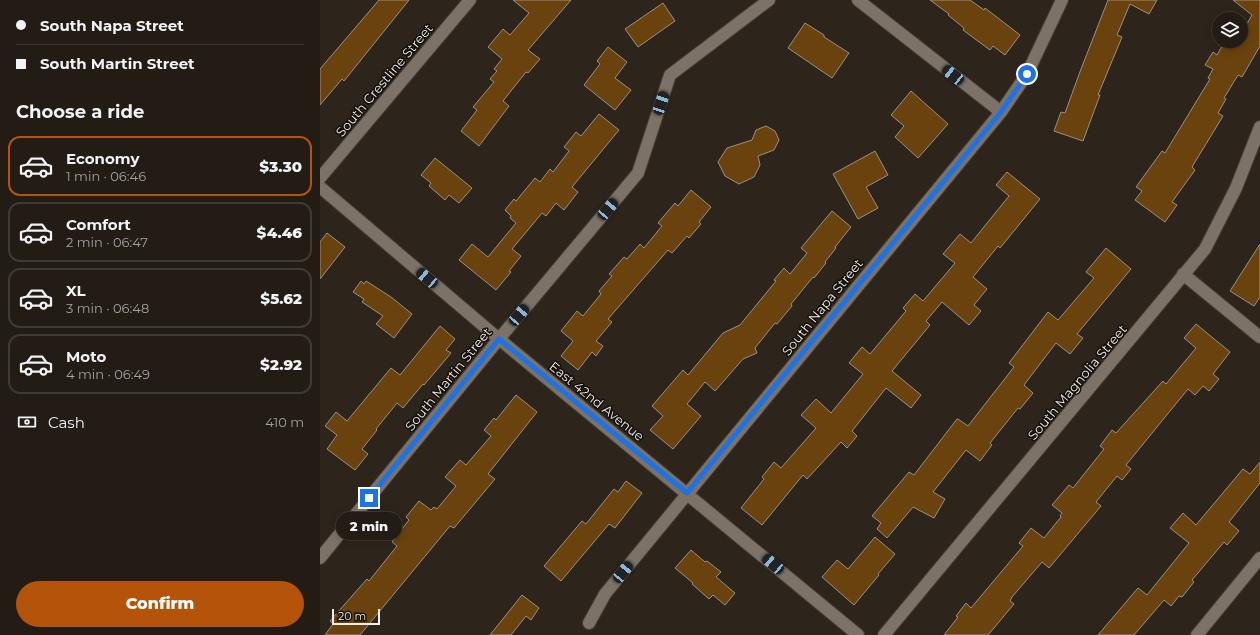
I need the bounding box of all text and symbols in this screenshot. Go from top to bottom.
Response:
map controls [1212,12,1248,48]
button: layers [1212,12,1248,48]
text: South Napa Street [40,16,184,35]
street label: South Crestline Street [332,20,436,140]
text: South Martin Street [40,54,195,73]
car [940,63,966,87]
route start [1018,65,1036,83]
car [652,90,670,116]
text: Choose a ride [16,101,144,123]
icon: car [18,148,54,184]
text: Economy [66,149,139,168]
text: $3.30 [260,157,302,176]
text: 1 min · 06:46 [66,168,146,184]
car [596,196,620,222]
icon: car [18,214,54,250]
text: Comfort [66,215,131,234]
text: $4.46 [257,223,302,242]
text: 2 min · 06:47 [66,234,148,250]
street label: South Napa Street [778,255,866,359]
car [414,266,440,290]
icon: car [18,280,54,316]
text: XL [66,281,85,300]
text: $5.62 [260,289,302,308]
text: 3 min · 06:48 [66,300,149,316]
car [507,302,531,328]
street label: South Magnolia Street [1024,321,1130,443]
street label: South Martin Street [401,324,495,434]
icon: car [18,346,54,382]
text: Moto [66,347,106,366]
text: $2.92 [260,355,302,374]
street label: East 42nd Avenue [546,358,648,444]
text: 4 min · 06:49 [66,366,150,382]
icon: cash [16,411,38,433]
text: Cash [48,413,85,432]
text: 410 m [265,414,304,430]
route end [360,489,378,507]
callout: 2 min [336,512,402,540]
text: 2 min [350,518,388,534]
car [760,552,786,576]
car [611,559,635,585]
button: Confirm [16,581,304,627]
scale bar [332,607,380,626]
text: 20 m [338,609,366,623]

